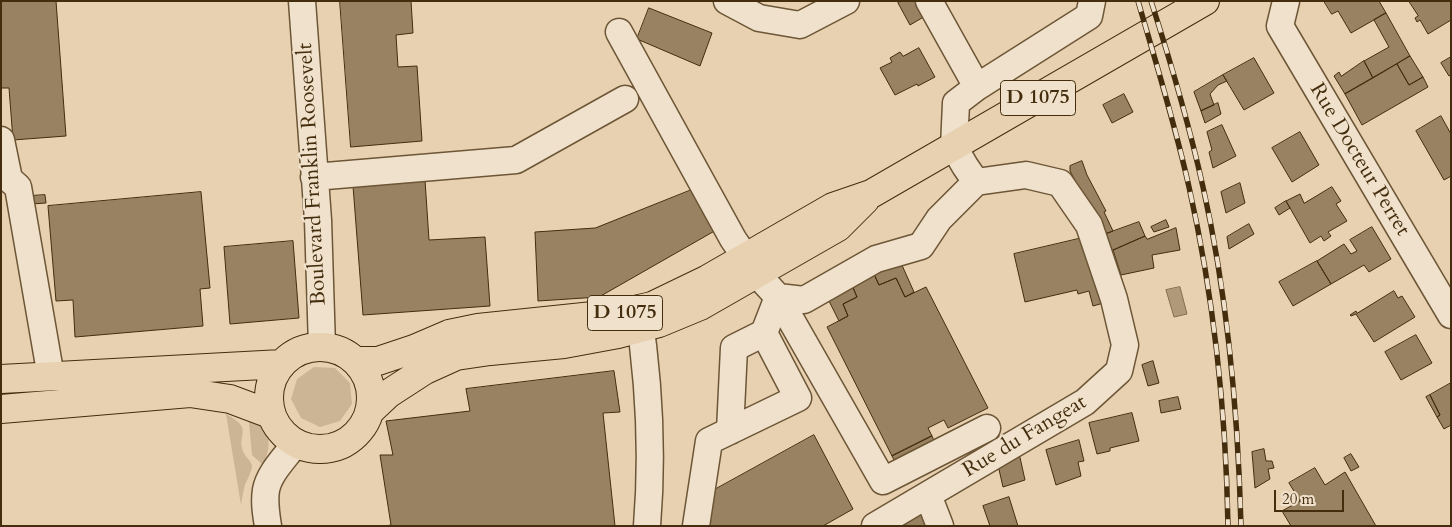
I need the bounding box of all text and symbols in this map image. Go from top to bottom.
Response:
street label: Boulevard Franklin Roosevelt [294,42,332,306]
street label: Rue Docteur Perret [1303,79,1415,241]
road number: D 1075 [1000,80,1076,116]
road number: D 1075 [588,296,662,330]
street label: Rue du Fangeat [959,390,1091,484]
scale bar [1277,480,1347,512]
text: 20 m [1282,489,1314,509]

